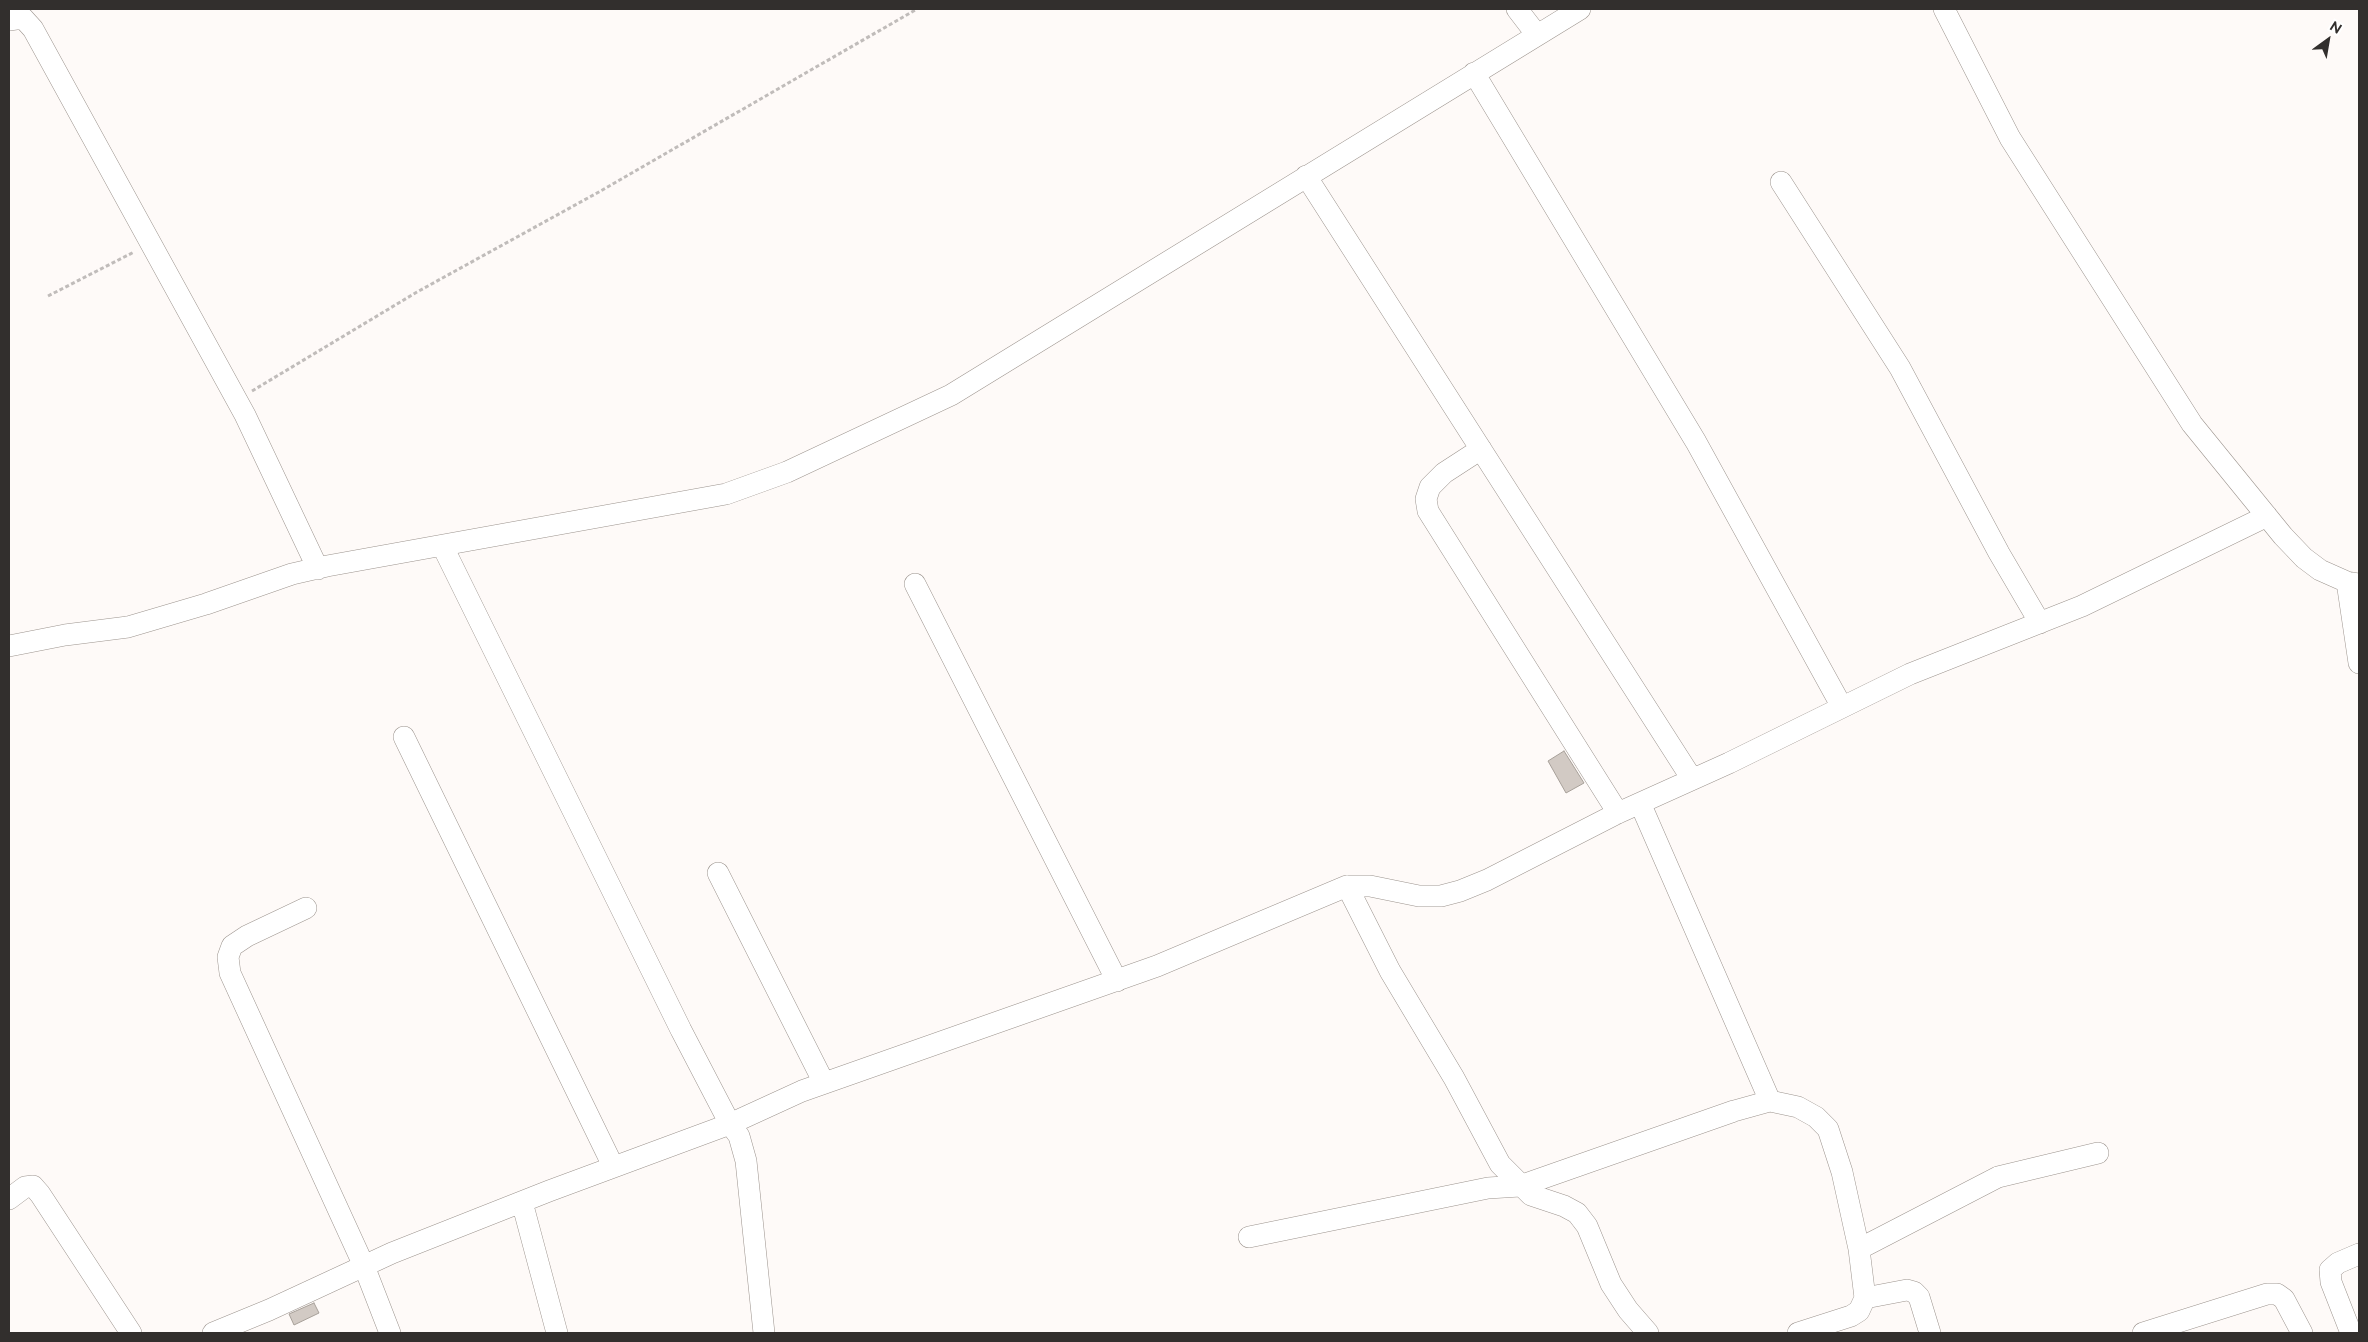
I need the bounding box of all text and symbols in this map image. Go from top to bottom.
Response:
north arrow [2303,15,2353,65]
text: N [2327,18,2345,37]

